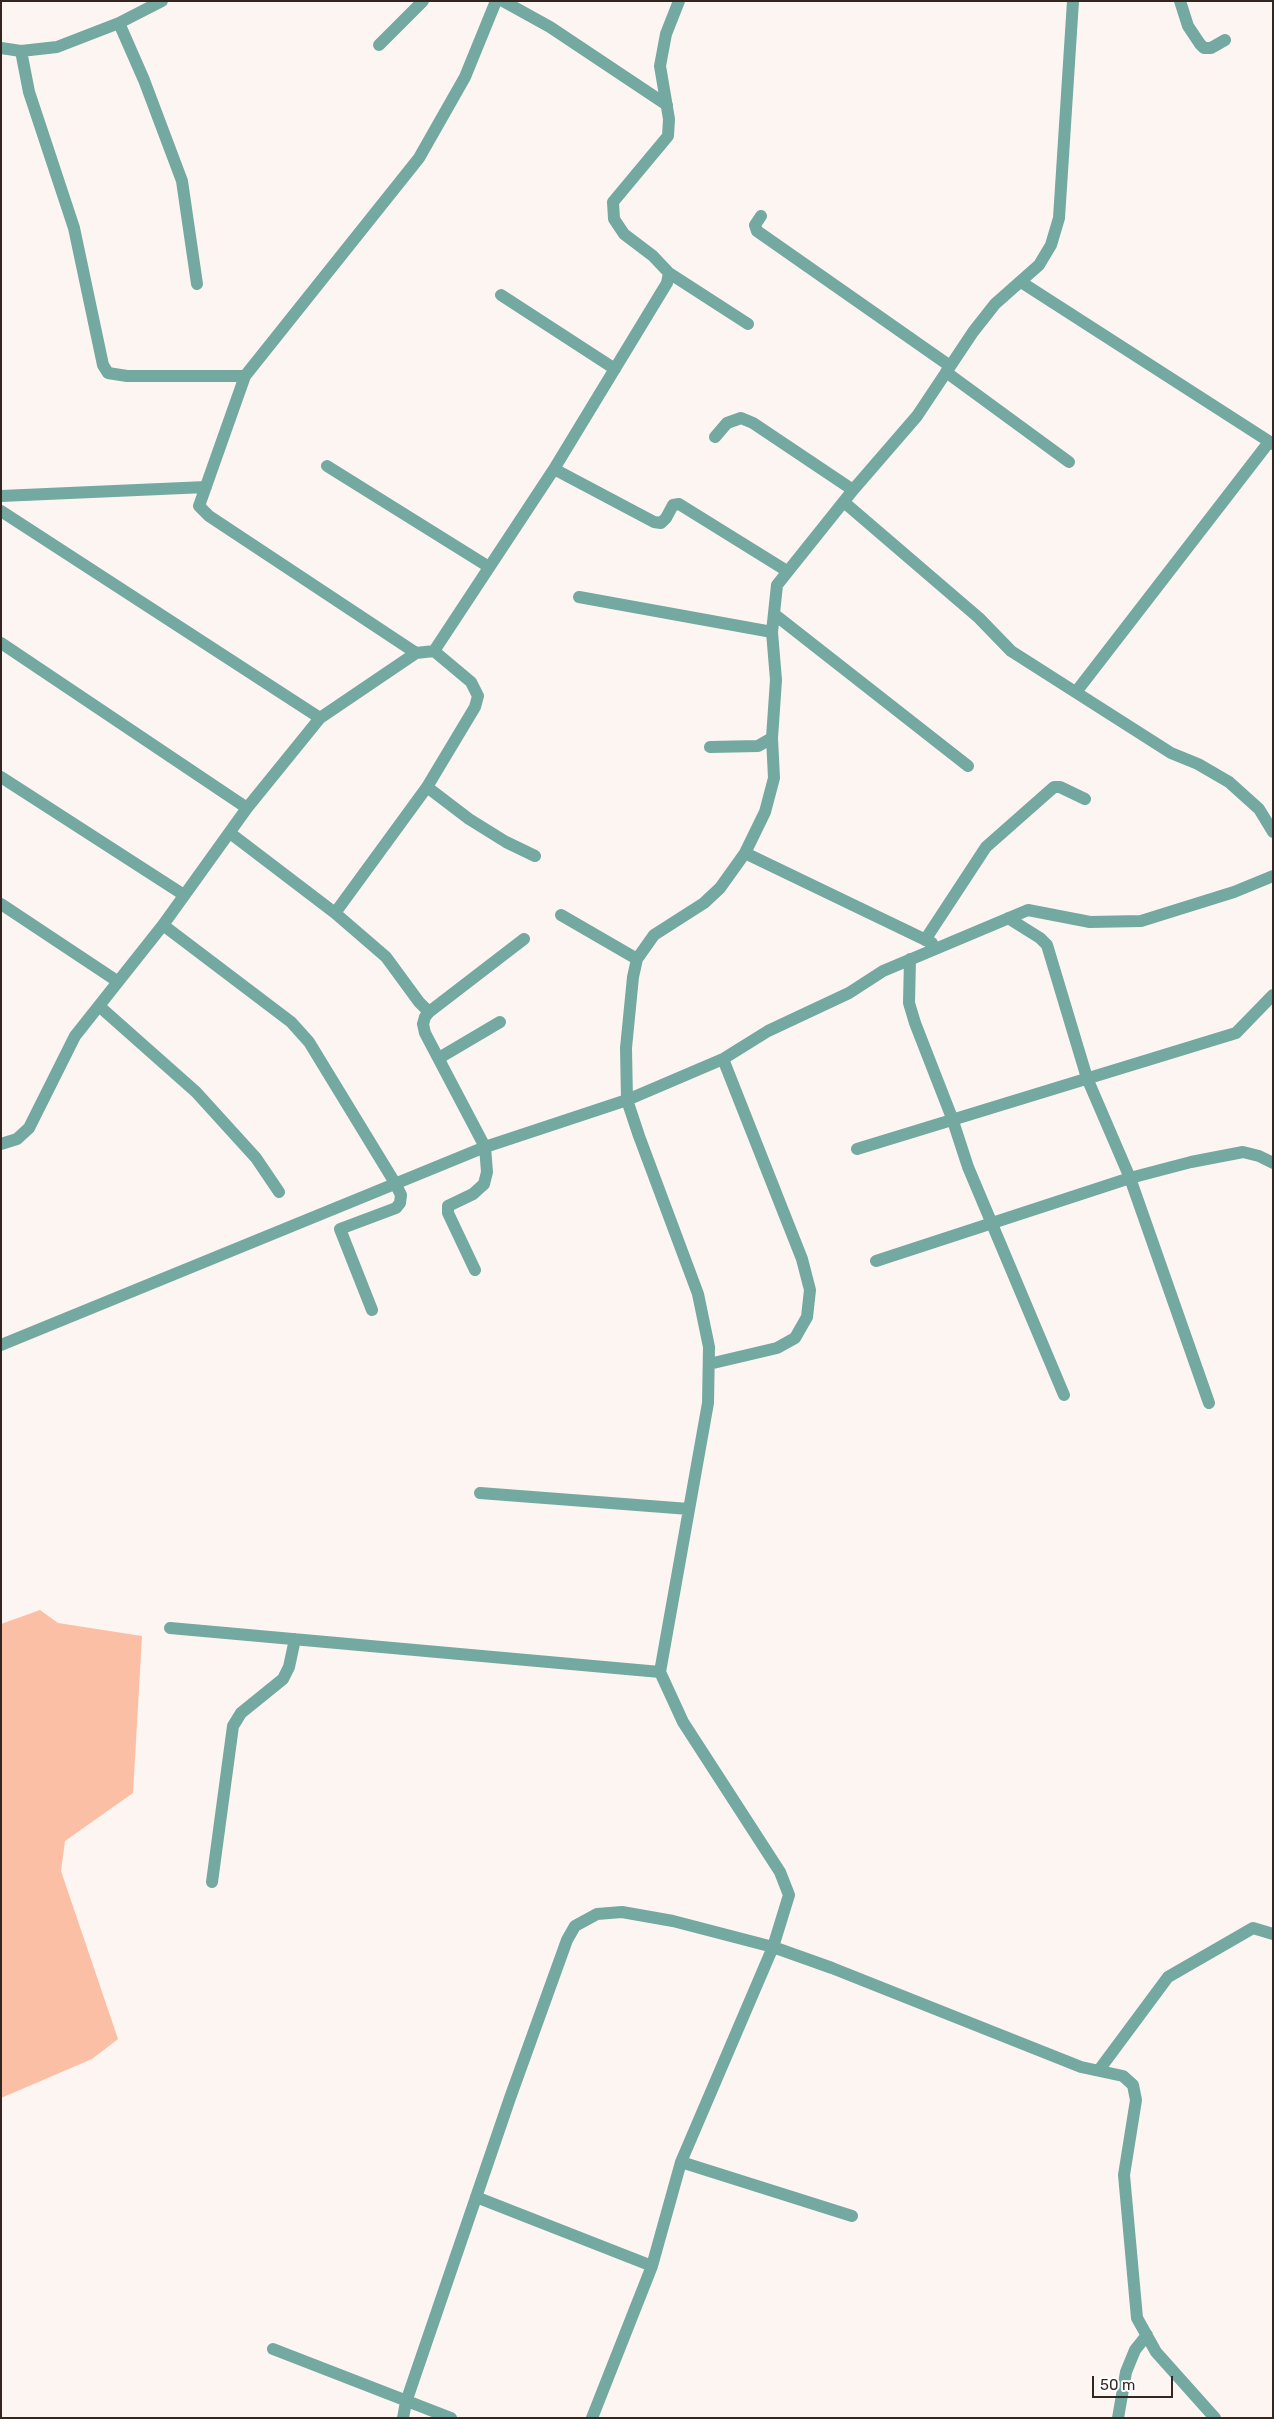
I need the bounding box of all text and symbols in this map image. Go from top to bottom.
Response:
scale bar [1094,2366,1175,2398]
text: 50 m [1100,2376,1135,2394]

